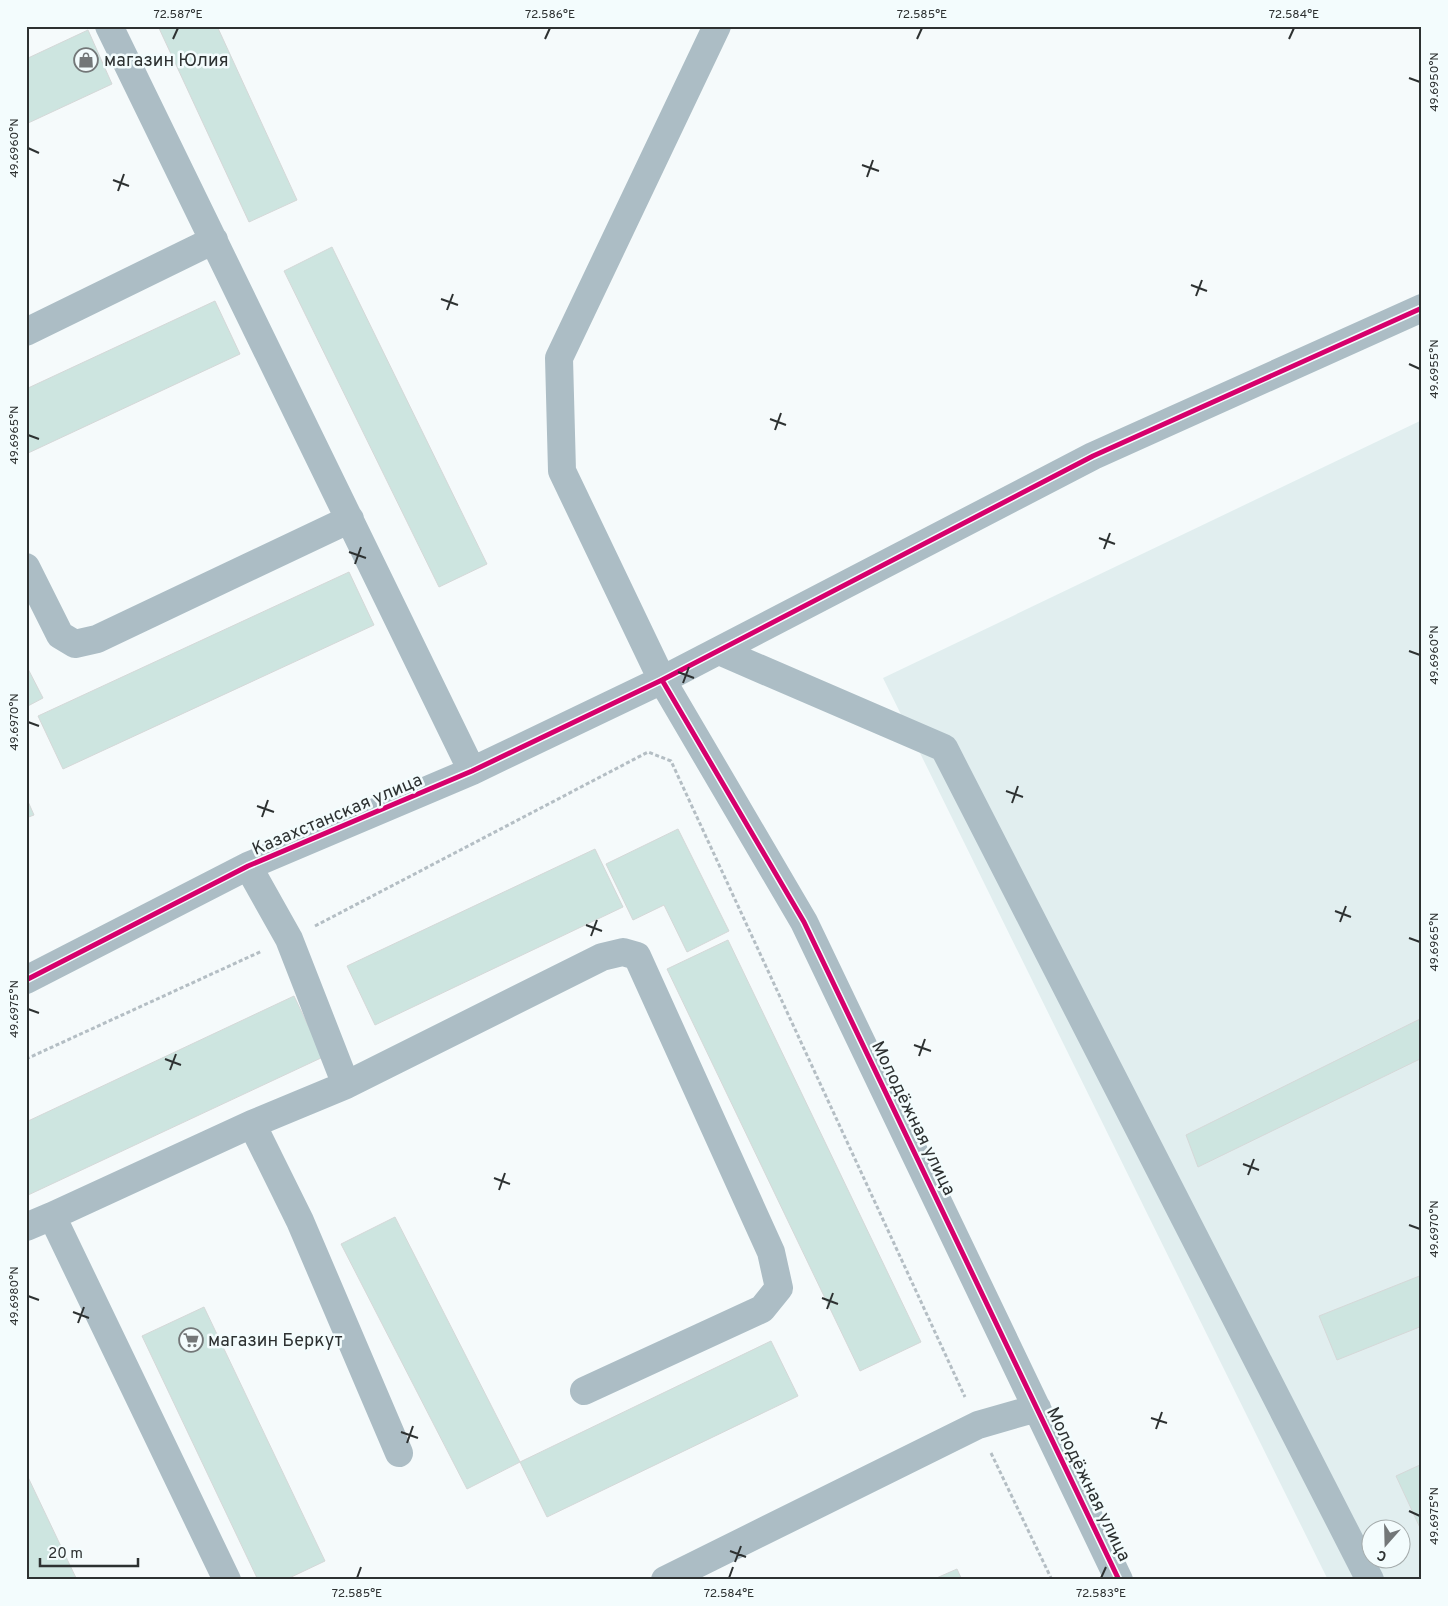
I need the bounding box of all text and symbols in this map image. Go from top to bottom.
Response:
text: 72.587°E [153,7,203,23]
text: 72.586°E [525,7,575,23]
text: 72.585°E [897,7,947,23]
text: 72.584°E [1269,7,1319,23]
shop icon: магазин Юлия [73,47,99,73]
place label: магазин Юлия [104,50,228,73]
text: 49.6950°N [1427,52,1443,112]
text: 49.6960°N [7,118,23,178]
text: 49.6955°N [1427,339,1443,399]
text: 49.6965°N [7,405,23,465]
text: 49.6960°N [1427,625,1443,685]
text: 49.6970°N [7,693,23,751]
street label: Казахстанская улица [249,769,426,862]
text: 49.6965°N [1427,912,1443,972]
text: 49.6975°N [7,980,23,1038]
street label: Молодёжная улица [865,1038,960,1200]
text: 49.6970°N [1427,1200,1443,1258]
text: 49.6980°N [7,1266,23,1326]
supermarket icon: магазин Беркут [178,1327,204,1353]
place label: магазин Беркут [208,1330,343,1353]
street label: Молодёжная улица [1040,1404,1135,1566]
text: 49.6975°N [1427,1487,1443,1545]
north arrow [1360,1518,1410,1568]
scale bar [40,1536,138,1568]
text: 20 m [48,1545,83,1564]
text: С [1375,1545,1389,1564]
text: 72.585°E [332,1586,382,1602]
text: 72.584°E [704,1586,754,1602]
text: 72.583°E [1076,1586,1126,1602]

